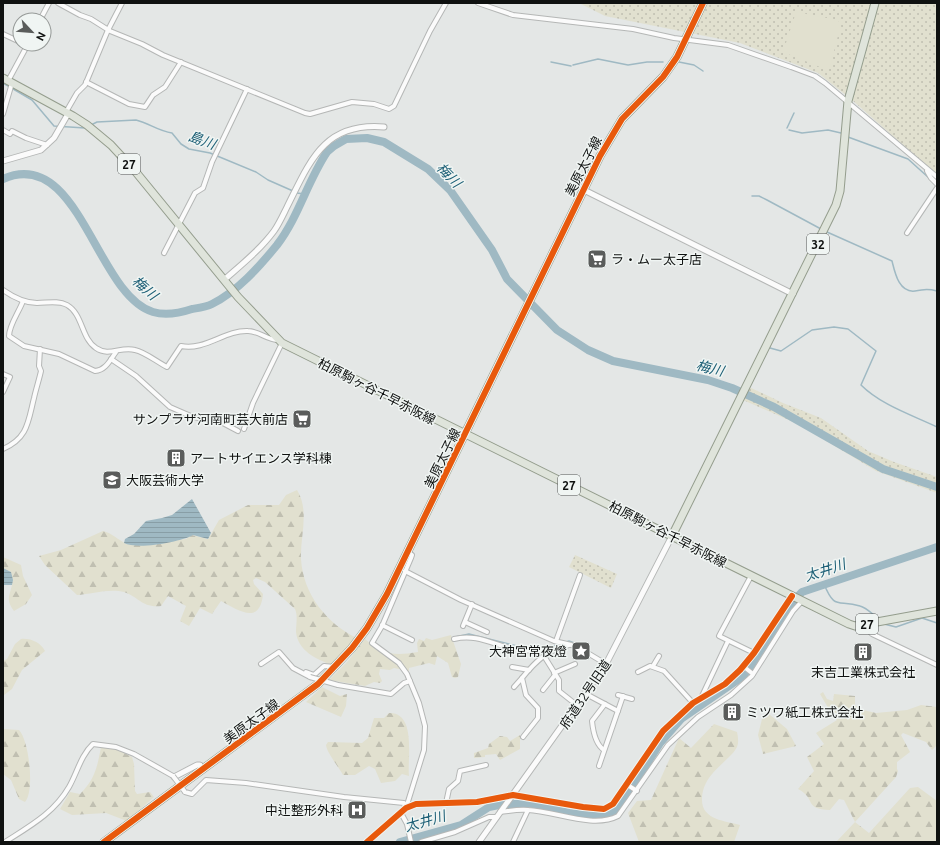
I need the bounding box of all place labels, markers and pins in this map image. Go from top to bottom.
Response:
supermarket icon: ラ・ムー太子店 [586,248,608,270]
place label: ラ・ムー太子店 [611,252,702,266]
supermarket icon: サンプラザ河南町芸大前店 [291,408,313,430]
place label: サンプラザ河南町芸大前店 [132,412,288,426]
building icon: アートサイエンス学科棟 [165,447,187,469]
place label: アートサイエンス学科棟 [190,451,332,465]
school or university icon: 大阪芸術大学 [101,469,123,491]
place label: 大阪芸術大学 [126,473,204,487]
place icon: 大神宮常夜燈 [570,640,592,662]
building icon: 末吉工業株式会社 [852,641,874,663]
place label: 大神宮常夜燈 [489,644,567,658]
place label: 末吉工業株式会社 [811,665,915,679]
building icon: ミツワ紙工株式会社 [721,701,743,723]
place label: ミツワ紙工株式会社 [746,705,863,719]
hospital icon: 中辻整形外科 [346,799,368,821]
place label: 中辻整形外科 [265,803,343,817]

